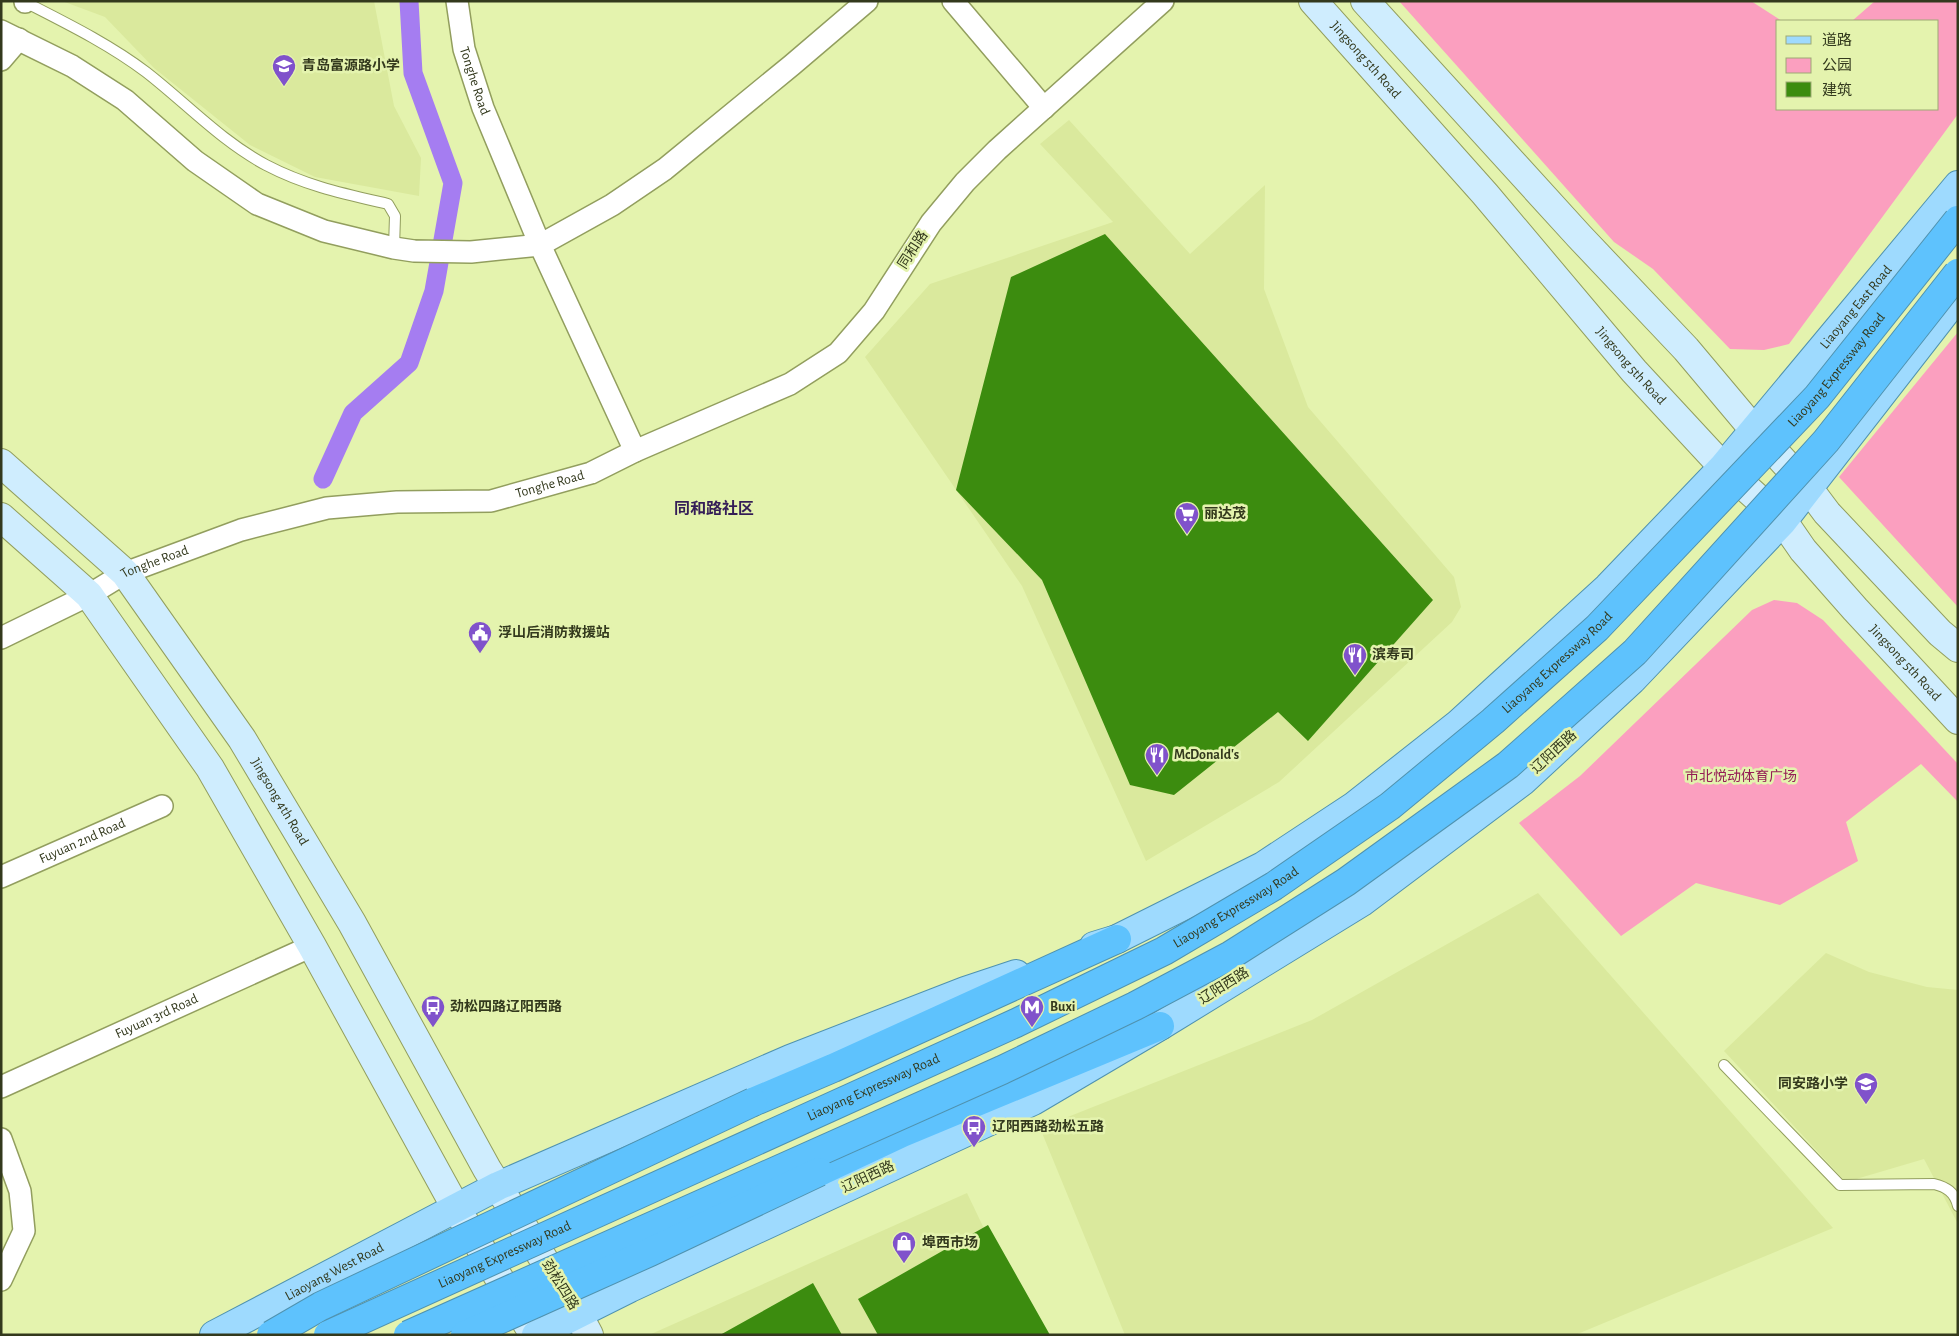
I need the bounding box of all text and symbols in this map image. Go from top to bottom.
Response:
street label: Jingsong 5th Road [1328,19,1403,101]
legend [1776,20,1939,110]
text: 道路 [1822,32,1852,48]
street label: Tonghe Road [457,45,492,117]
school or university icon: 青岛富源路小学 [271,53,297,87]
place label: 青岛富源路小学 [302,57,400,73]
text: 公园 [1822,57,1852,73]
text: 建筑 [1822,82,1852,98]
street label: 同和路 [895,228,930,271]
street label: Liaoyang East Road [1818,263,1895,352]
street label: Liaoyang Expressway Road [1785,310,1888,430]
street label: Jingsong 5th Road [1593,325,1668,407]
street label: Tonghe Road [514,468,586,501]
district label: 同和路社区 [674,499,754,517]
supermarket icon: 丽达茂 [1174,501,1200,535]
place label: 丽达茂 [1204,506,1246,521]
street label: Tonghe Road [118,543,190,581]
street label: Liaoyang Expressway Road [1499,609,1615,716]
public building icon: 浮山后消防救援站 [467,620,493,654]
street label: Jingsong 5th Road [1867,622,1943,704]
place label: 浮山后消防救援站 [498,625,610,640]
restaurant icon: 滨寿司 [1342,642,1368,676]
place label: 滨寿司 [1372,646,1414,662]
street label: 辽阳西路 [1528,727,1579,776]
restaurant icon: McDonald's [1144,742,1170,776]
place label: McDonald's [1174,748,1239,762]
street label: Jingsong 4th Road [248,756,311,848]
park label: 市北悦动体育广场 [1685,768,1797,784]
street label: Fuyuan 2nd Road [37,816,128,866]
street label: Liaoyang Expressway Road [1171,864,1301,951]
street label: 辽阳西路 [1196,964,1251,1007]
street label: Fuyuan 3rd Road [113,992,200,1041]
bus stop icon: 劲松四路辽阳西路 [420,994,446,1028]
metro station icon: Buxi [1019,994,1045,1028]
place label: 劲松四路辽阳西路 [450,999,562,1014]
place label: Buxi [1050,1000,1076,1014]
street label: Liaoyang Expressway Road [805,1052,942,1124]
school or university icon: 同安路小学 [1853,1071,1879,1105]
place label: 同安路小学 [1778,1075,1848,1091]
bus stop icon: 辽阳西路劲松五路 [961,1114,987,1148]
place label: 辽阳西路劲松五路 [992,1119,1104,1134]
street label: 辽阳西路 [839,1158,896,1195]
street label: Liaoyang Expressway Road [436,1219,573,1291]
shop icon: 埠西市场 [891,1230,917,1264]
place label: 埠西市场 [922,1234,978,1250]
street label: Liaoyang West Road [283,1240,386,1303]
street label: 劲松四路 [539,1257,582,1312]

